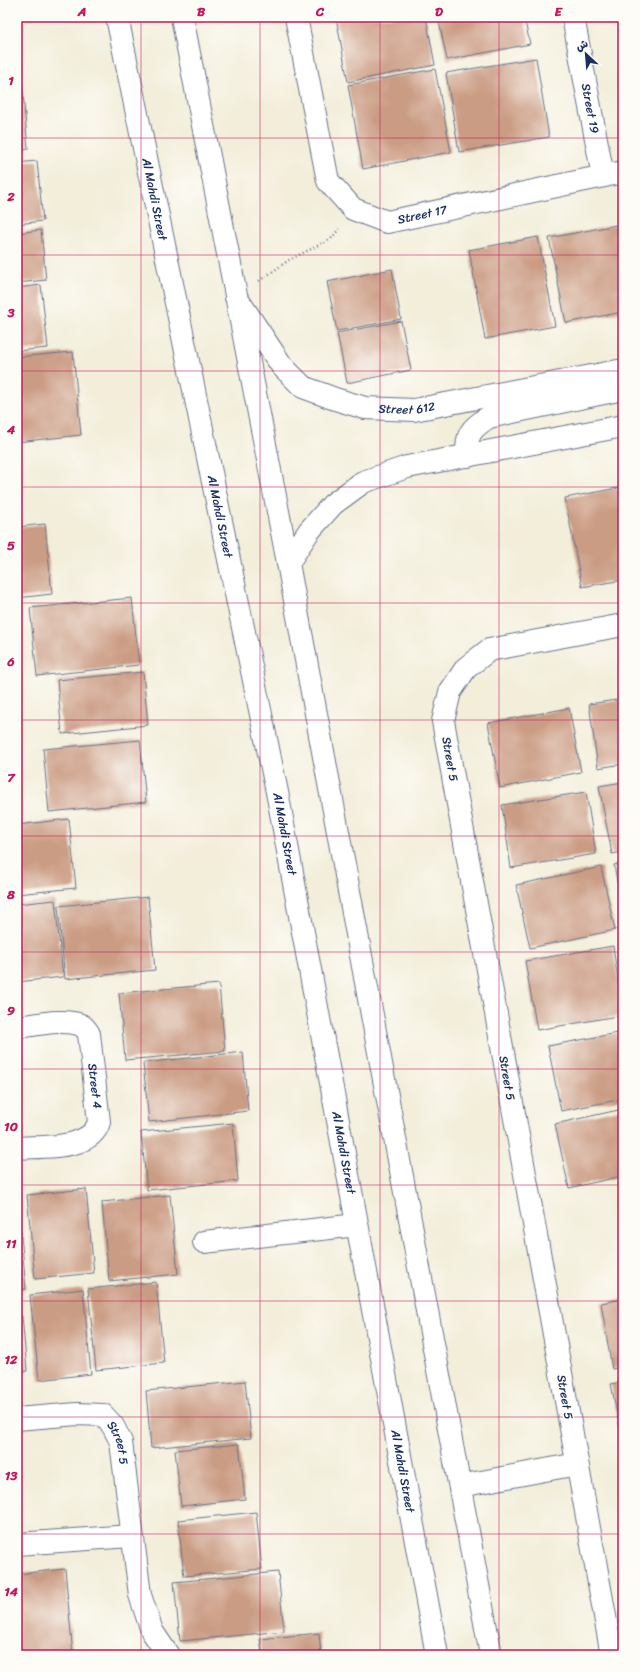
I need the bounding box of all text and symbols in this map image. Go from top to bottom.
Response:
text: A [77,0,86,23]
text: B [197,0,206,23]
text: C [315,0,325,23]
text: D [435,0,443,23]
text: E [554,0,563,23]
north arrow [566,34,606,74]
text: ش [572,34,591,57]
text: 1 [8,69,14,92]
street label: Street 19 [575,82,606,135]
street label: Al Mahdi Street [135,155,174,244]
text: 2 [6,185,15,208]
street label: Street 17 [395,198,450,230]
text: 3 [6,301,15,324]
street label: Street 612 [378,395,437,421]
text: 4 [6,418,16,441]
street label: Al Mahdi Street [201,472,240,561]
text: 5 [7,534,15,557]
text: 6 [6,650,15,673]
street label: Street 5 [435,735,465,783]
text: 7 [7,766,16,789]
street label: Al Mahdi Street [266,790,304,878]
text: 8 [6,883,15,906]
text: 9 [7,999,15,1022]
street label: Street 5 [492,1054,522,1102]
street label: Street 4 [81,1062,108,1110]
street label: Al Mahdi Street [325,1108,363,1197]
text: 10 [4,1115,18,1138]
text: 11 [5,1232,17,1255]
text: 12 [4,1348,18,1371]
street label: Street 5 [550,1373,580,1421]
street label: Street 5 [102,1415,135,1466]
street label: Al Mahdi Street [384,1427,422,1515]
text: 13 [5,1464,18,1487]
text: 14 [4,1580,19,1603]

